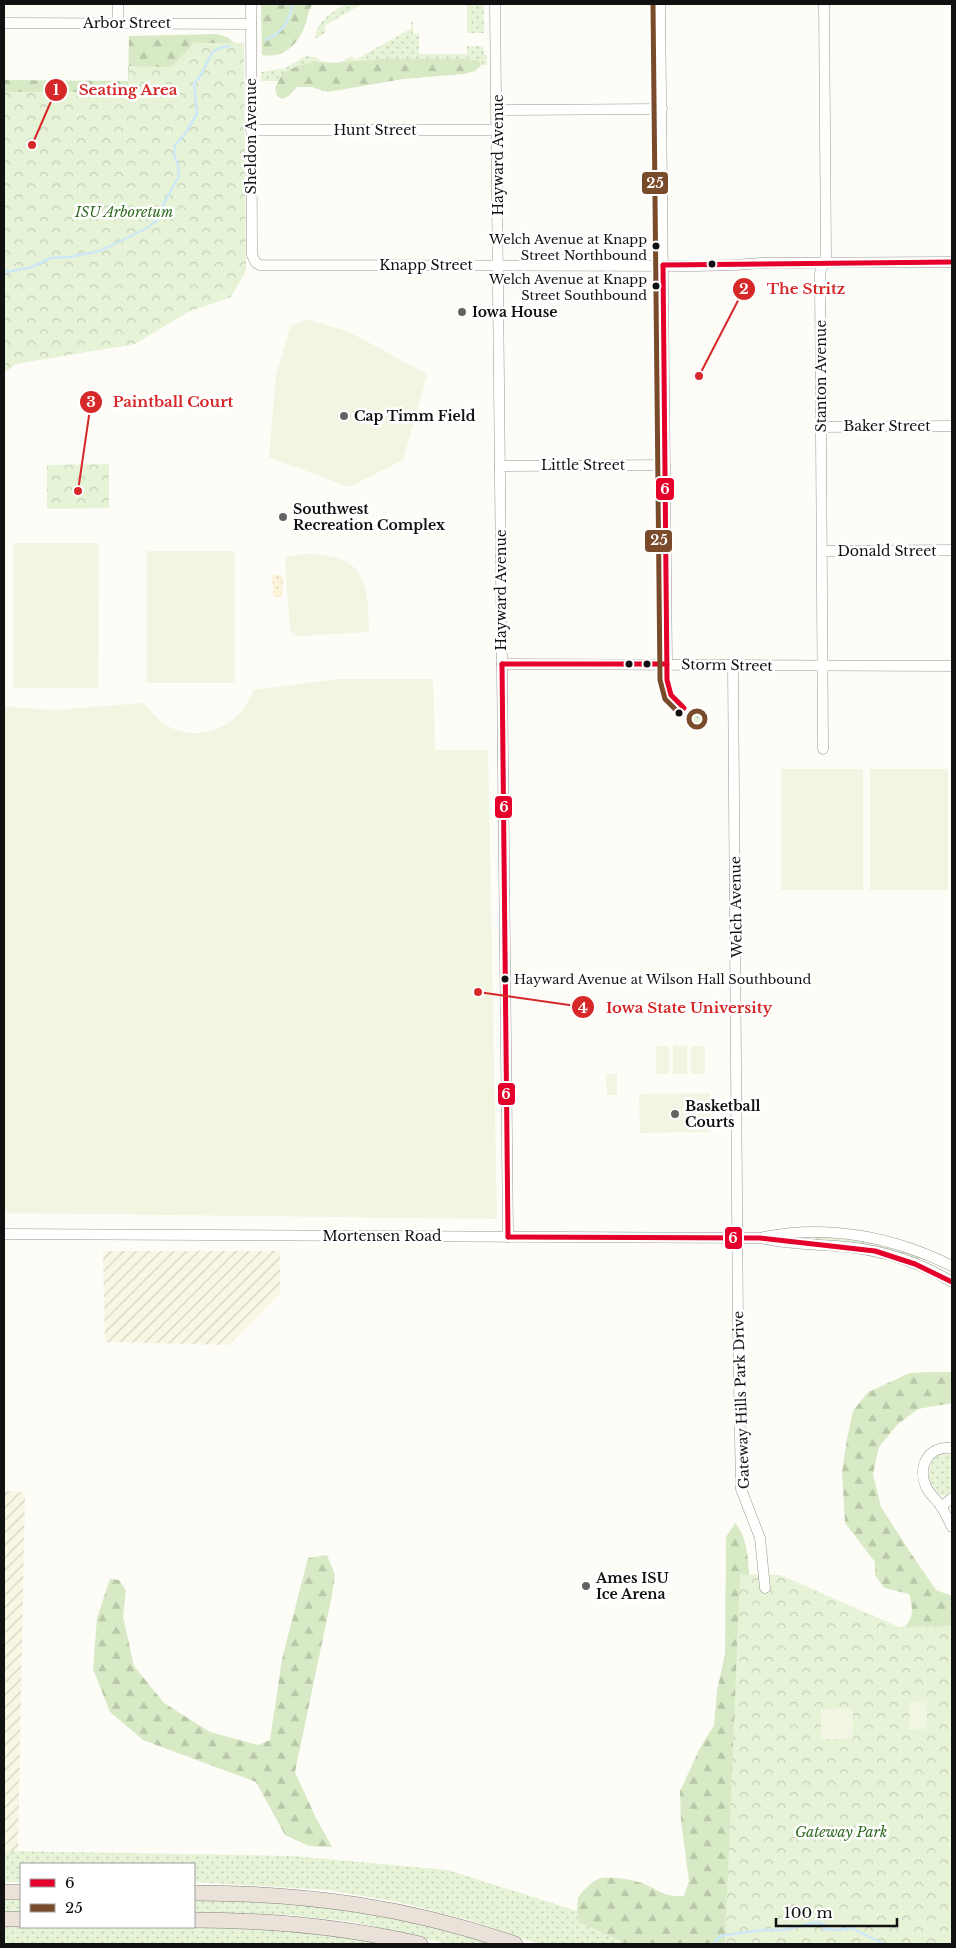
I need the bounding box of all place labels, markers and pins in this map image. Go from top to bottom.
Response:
callout: Seating Area [43,75,188,105]
place label: Welch Avenue at Knapp Street Northbound [488,231,647,264]
marker: Welch Avenue at Knapp Street Northbound [651,241,661,251]
unlabelled marker [707,259,717,269]
place label: Welch Avenue at Knapp Street Southbound [488,271,647,304]
callout: The Stritz [731,274,855,304]
marker: Welch Avenue at Knapp Street Southbound [651,281,661,291]
place label: Iowa House [472,303,557,321]
marker: Iowa House [456,306,468,318]
callout: Paintball Court [78,387,244,417]
place label: Cap Timm Field [354,407,476,425]
marker: Cap Timm Field [338,410,350,422]
place label: Southwest Recreation Complex [293,500,446,534]
marker: Southwest Recreation Complex [277,511,289,523]
unlabelled marker [624,659,634,669]
unlabelled marker [642,659,652,669]
unlabelled marker [674,708,684,718]
place label: Hayward Avenue at Wilson Hall Southbound [514,971,811,988]
marker: Hayward Avenue at Wilson Hall Southbound [500,974,510,984]
callout: Iowa State University [571,992,782,1022]
place label: Basketball Courts [685,1097,761,1131]
marker: Basketball Courts [669,1108,681,1120]
place label: Ames ISU Ice Arena [595,1569,670,1603]
marker: Ames ISU Ice Arena [580,1580,592,1592]

